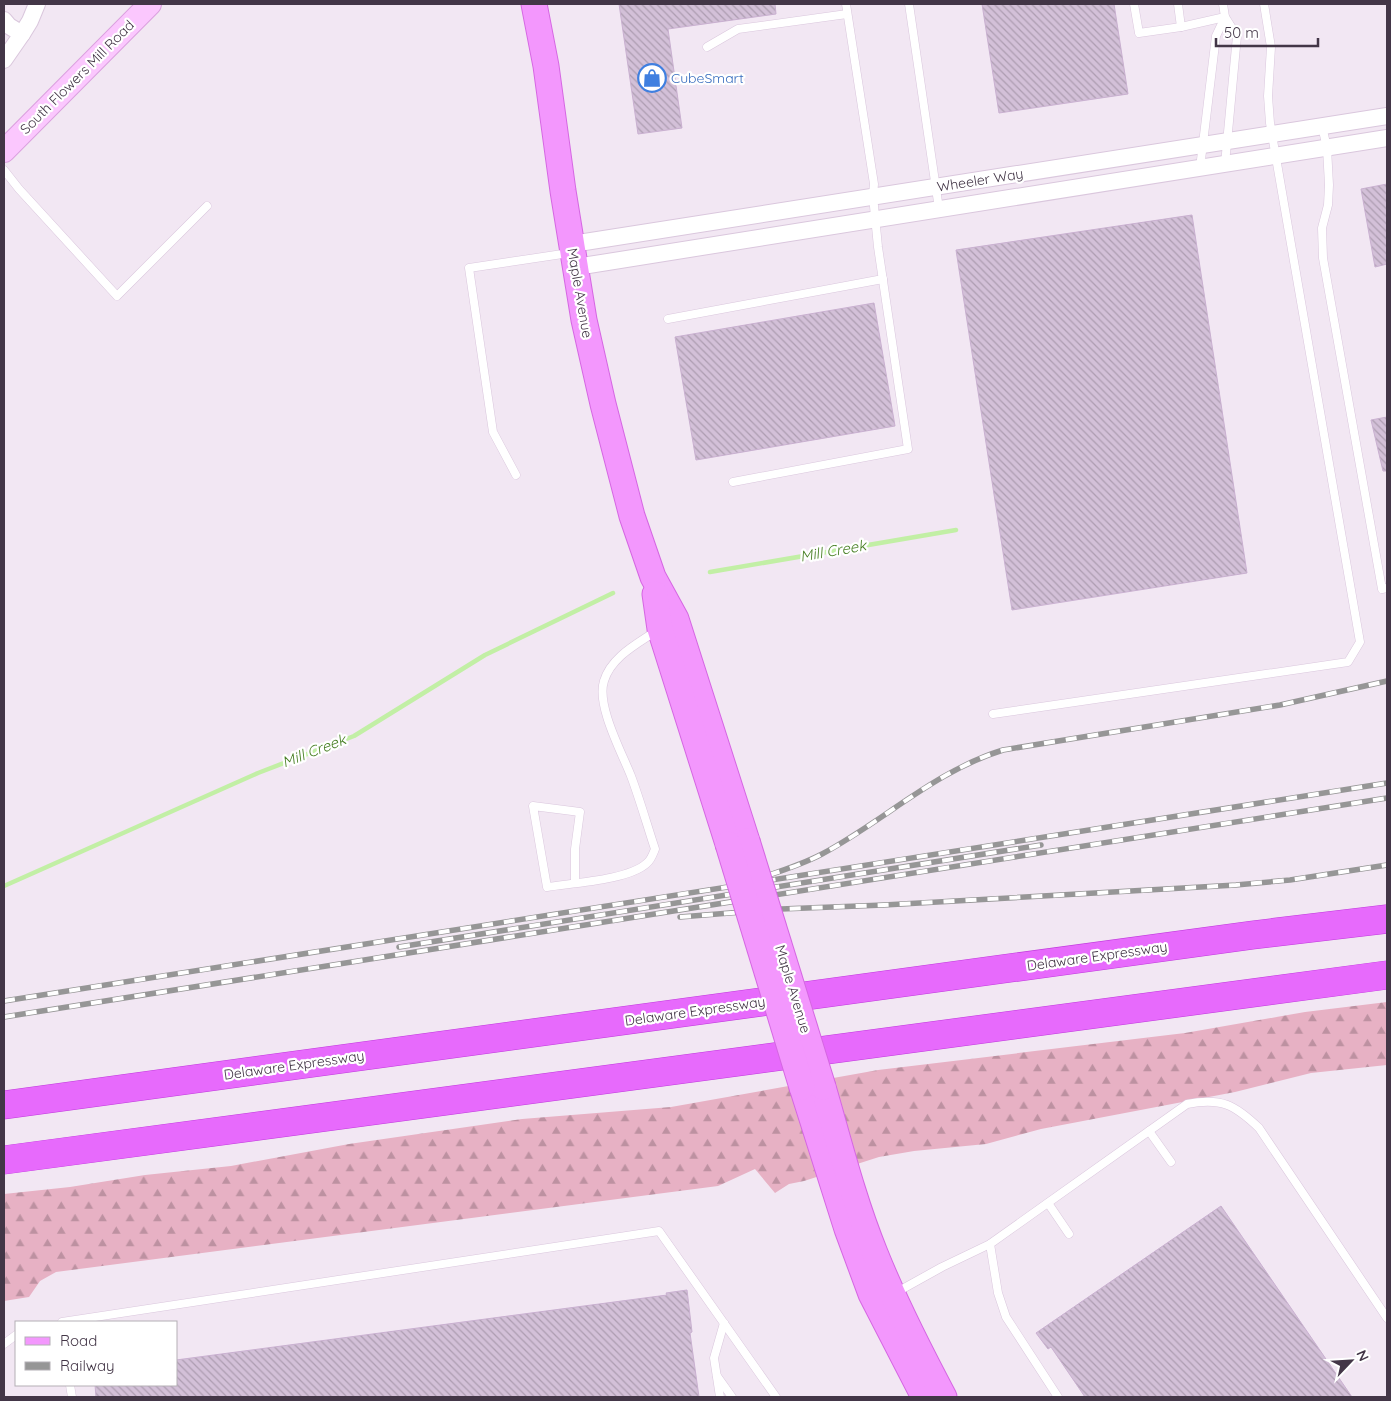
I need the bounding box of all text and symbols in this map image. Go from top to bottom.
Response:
scale bar [1216,15,1318,47]
street label: South Flowers Mill Road [16,16,138,138]
text: 50 m [1224,23,1259,42]
shop icon: CubeSmart [637,63,667,93]
place label: CubeSmart [671,69,744,87]
street label: Wheeler Way [935,164,1025,196]
street label: Maple Avenue [563,247,597,340]
water label: Mill Creek [798,535,869,566]
water label: Mill Creek [279,729,350,771]
street label: Delaware Expressway [1025,937,1169,975]
street label: Maple Avenue [771,943,815,1035]
street label: Delaware Expressway [623,992,767,1030]
street label: Delaware Expressway [222,1046,366,1084]
legend [15,1321,178,1386]
text: Road [60,1331,97,1350]
north arrow [1326,1336,1376,1386]
text: N [1352,1347,1373,1364]
text: Railway [60,1356,115,1375]

